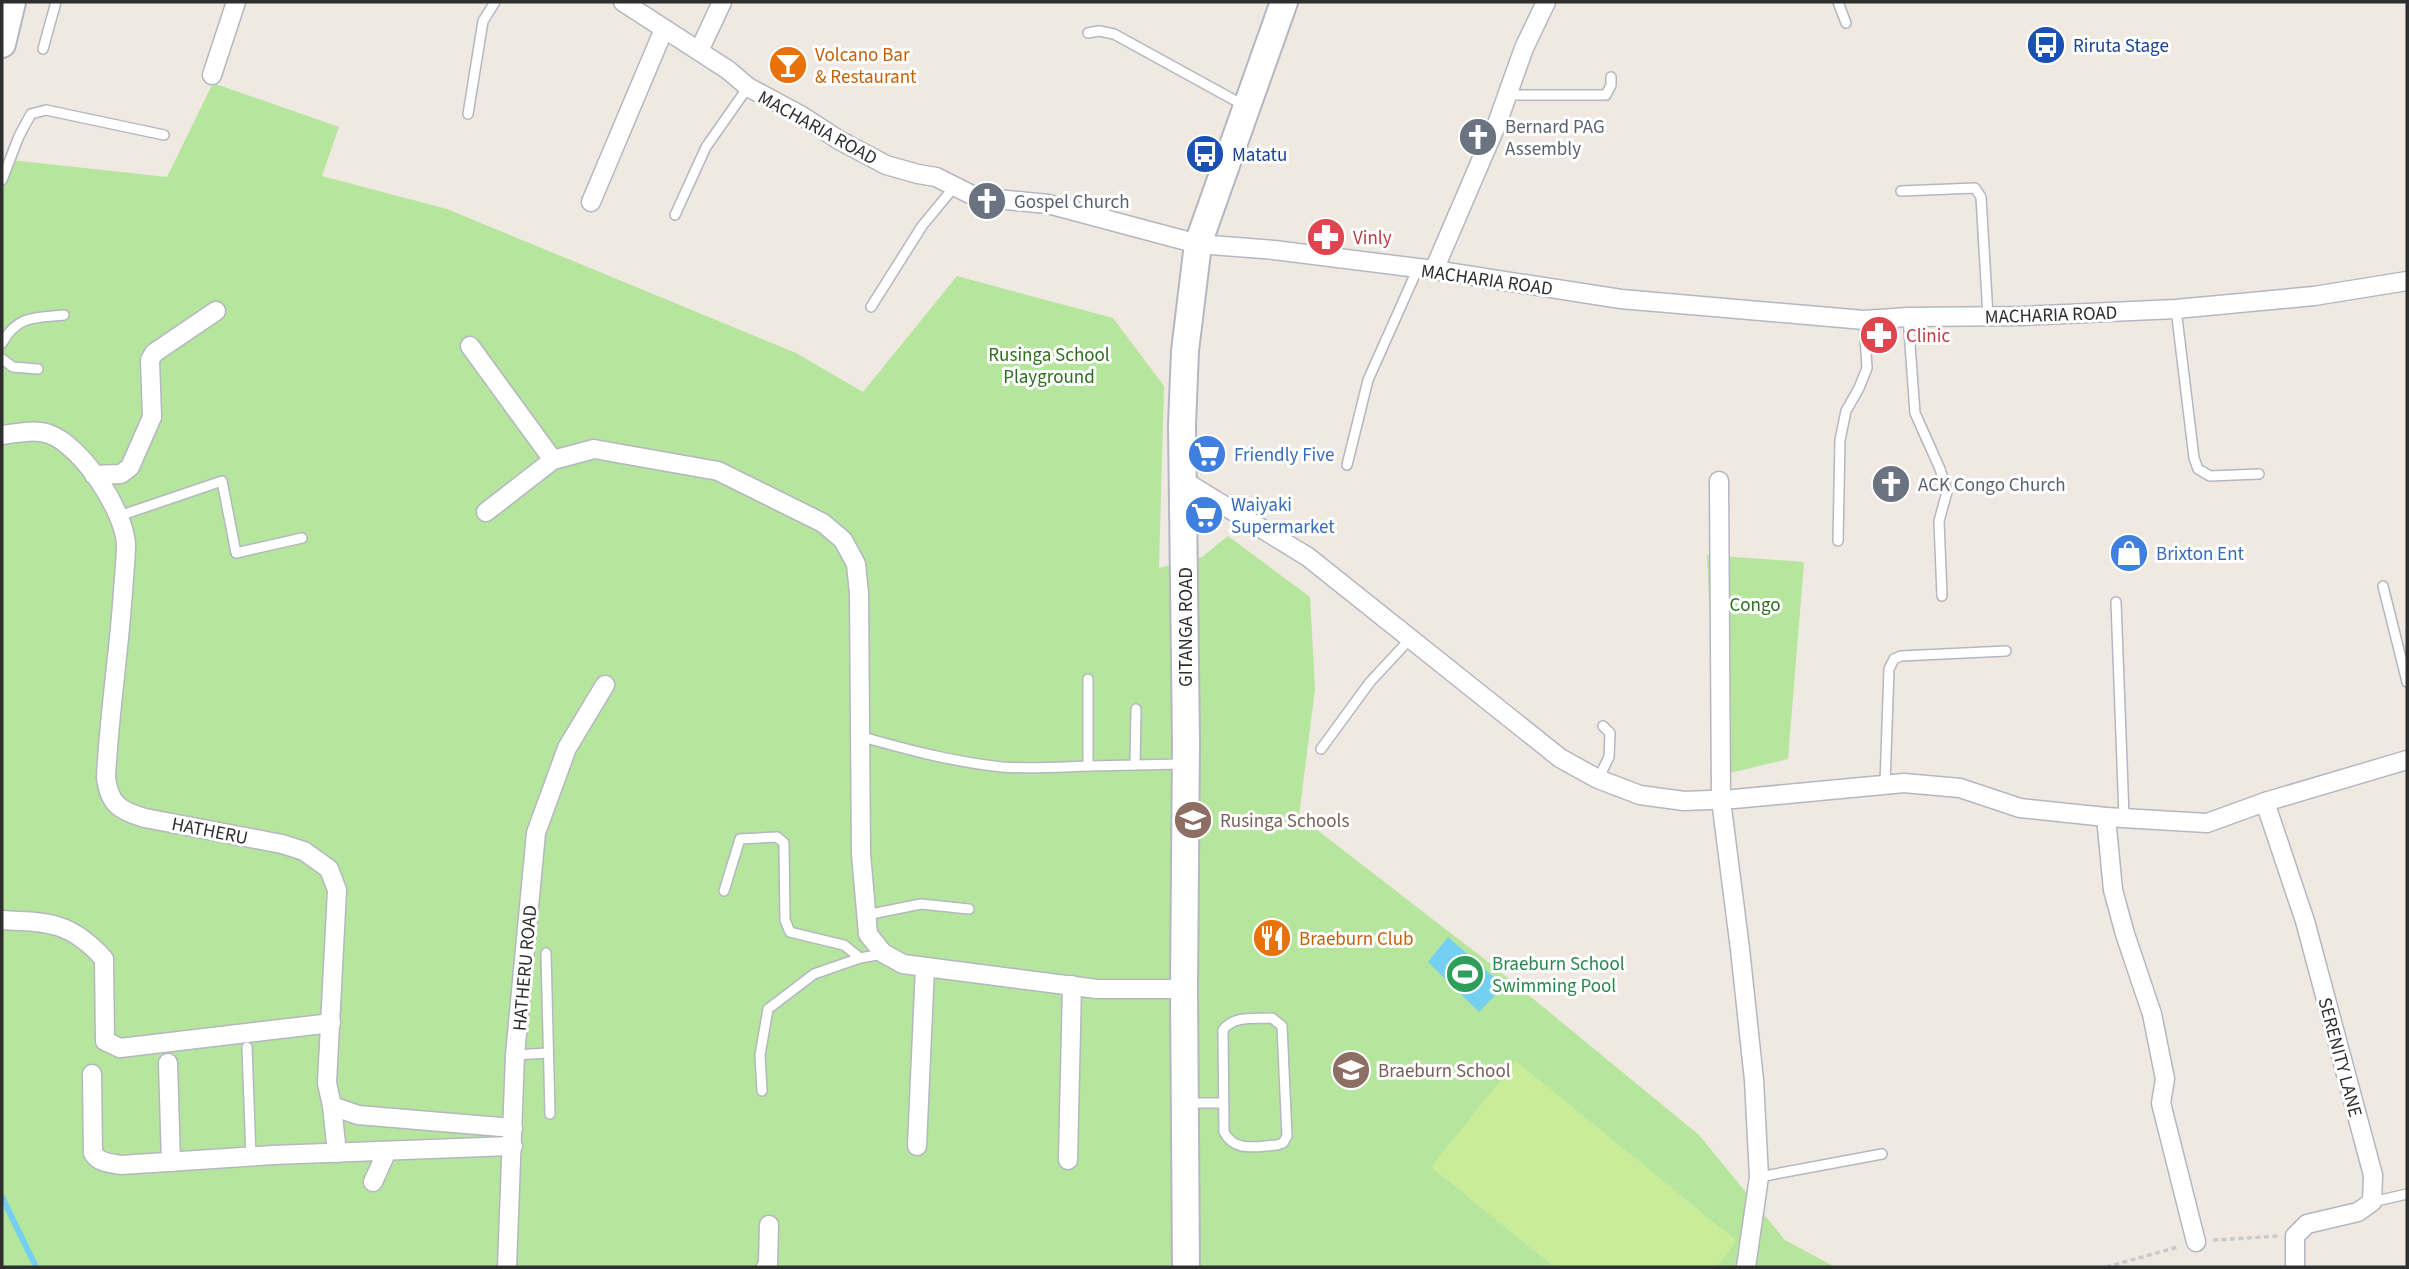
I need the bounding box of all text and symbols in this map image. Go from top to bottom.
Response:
bus stop icon: Riruta Stage [2025,24,2067,66]
place label: Riruta Stage [2073,33,2169,60]
place label: Volcano Bar & Restaurant [815,42,917,91]
bar icon: Volcano Bar & Restaurant [767,44,809,86]
street label: MACHARIA ROAD [753,84,882,172]
place label: Bernard PAG Assembly [1505,114,1605,163]
church icon: Bernard PAG Assembly [1457,116,1499,158]
bus stop icon: Matatu [1184,133,1226,175]
place label: Matatu [1232,142,1287,169]
church icon: Gospel Church [966,180,1008,222]
place label: Gospel Church [1014,189,1129,216]
pharmacy icon: Vinly [1305,216,1347,258]
place label: Vinly [1353,225,1392,252]
street label: MACHARIA ROAD [1419,258,1554,303]
street label: MACHARIA ROAD [1984,300,2118,331]
pharmacy icon: Clinic [1858,314,1900,356]
place label: Clinic [1906,323,1950,350]
park label: Rusinga School Playground [988,342,1110,391]
supermarket icon: Friendly Five [1186,433,1228,475]
place label: Friendly Five [1234,442,1334,469]
church icon: ACK Congo Church [1870,463,1912,505]
place label: ACK Congo Church [1918,472,2066,499]
place label: Waiyaki Supermarket [1231,492,1335,541]
supermarket icon: Waiyaki Supermarket [1183,494,1225,536]
shop icon: Brixton Ent [2108,532,2150,574]
place label: Brixton Ent [2156,541,2245,568]
street label: GITANGA ROAD [1173,567,1200,687]
park label: Congo [1729,592,1781,619]
school or university icon: Rusinga Schools [1172,799,1214,841]
place label: Rusinga Schools [1220,808,1349,835]
street label: HATHERU [169,811,250,852]
street label: HATHERU ROAD [507,904,544,1032]
restaurant icon: Braeburn Club [1251,917,1293,959]
place label: Braeburn Club [1299,926,1413,953]
place label: Braeburn School Swimming Pool [1492,951,1625,1000]
sports icon: Braeburn School Swimming Pool [1444,953,1486,995]
street label: SERENITY LANE [2311,995,2369,1120]
school or university icon: Braeburn School [1330,1049,1372,1091]
place label: Braeburn School [1378,1058,1511,1085]

